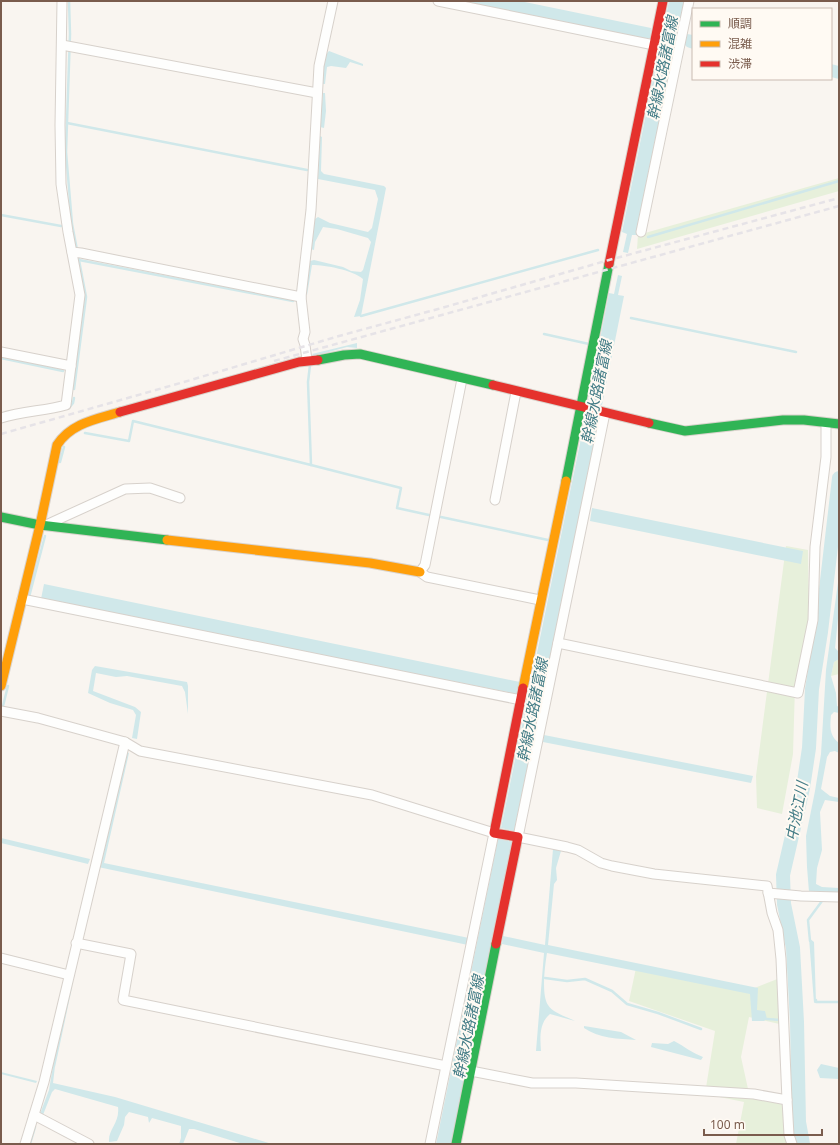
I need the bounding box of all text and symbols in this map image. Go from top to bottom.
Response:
legend [692,8,832,80]
water label: 幹線水路諸富線 [642,13,682,121]
text: 順調 [728,15,752,32]
text: 混雑 [728,35,752,52]
text: 渋滞 [728,55,752,72]
water label: 幹線水路諸富線 [576,337,616,445]
water label: 幹線水路諸富線 [512,655,552,763]
water label: 中池江川 [780,778,812,842]
water label: 幹線水路諸富線 [448,972,488,1080]
scale bar [704,1111,822,1137]
text: 100 m [710,1116,745,1133]

